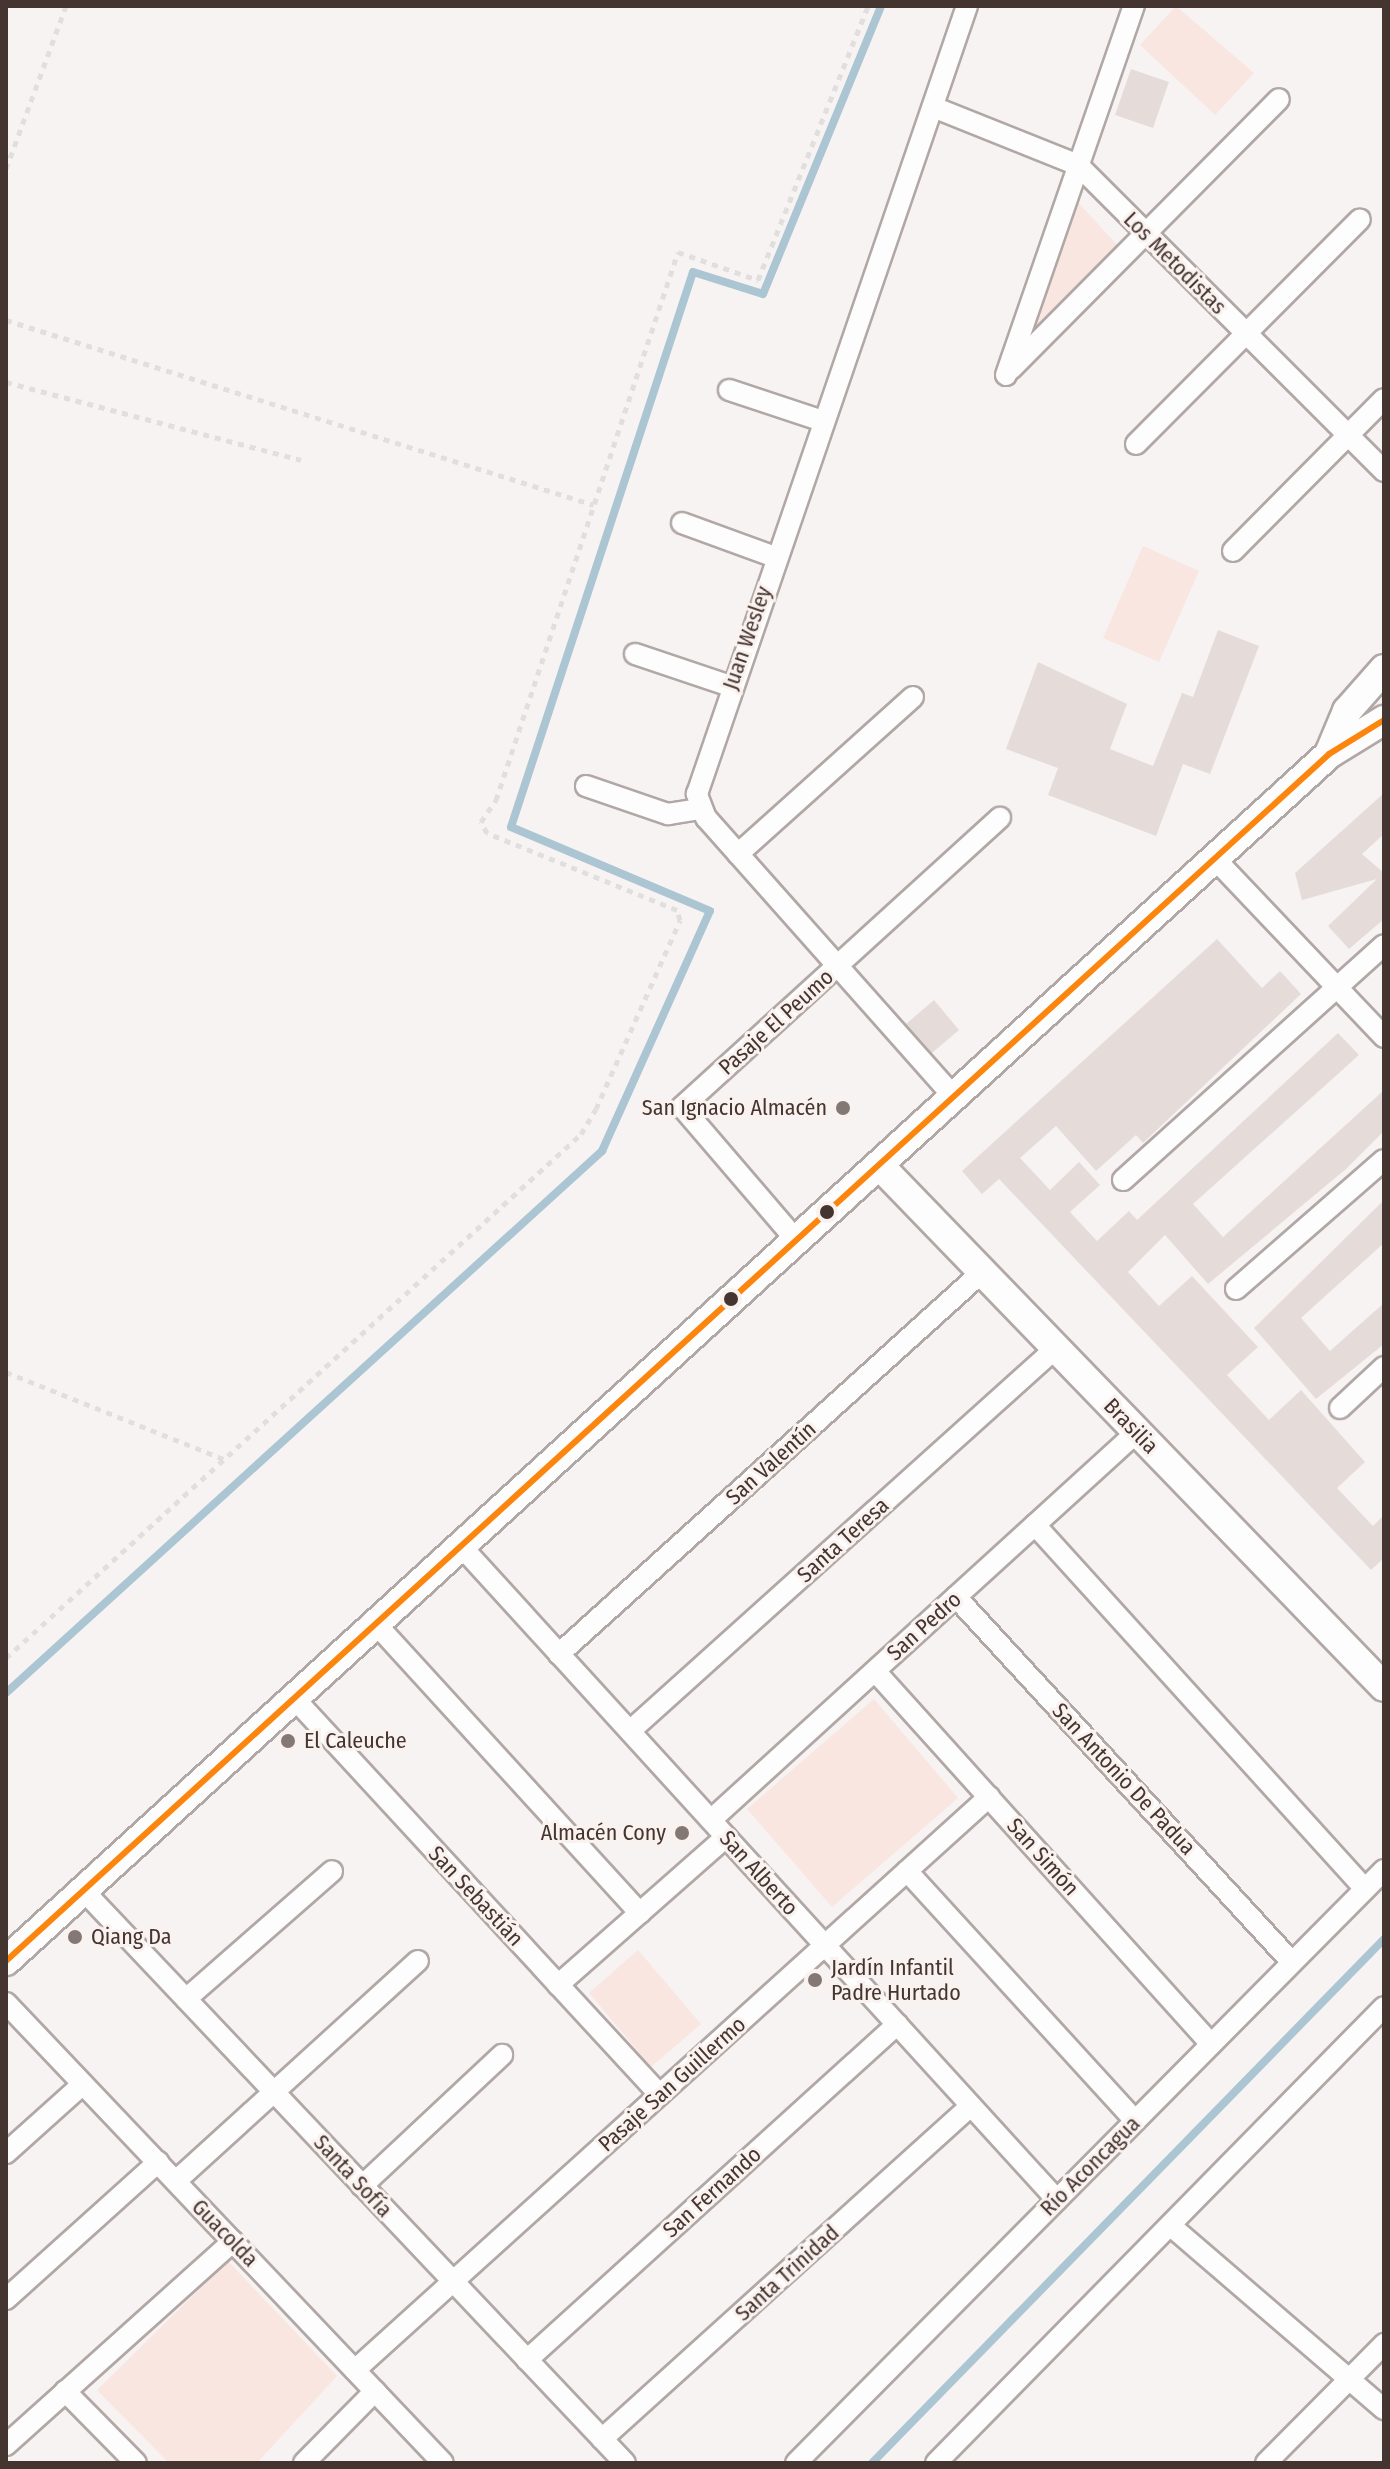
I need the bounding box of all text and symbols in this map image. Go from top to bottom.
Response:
street label: Los Metodistas [1118,206,1232,320]
street label: Juan Wesley [717,583,777,693]
street label: Pasaje El Peumo [713,964,839,1080]
place label: San Ignacio Almacén [642,1095,827,1121]
marker: San Ignacio Almacén [834,1099,852,1117]
unlabelled marker [819,1204,835,1220]
unlabelled marker [723,1291,739,1307]
street label: Brasilia [1098,1393,1164,1459]
street label: San Valentín [721,1416,821,1510]
street label: Santa Teresa [792,1492,894,1588]
street label: San Pedro [882,1586,966,1666]
street label: San Antonio De Padua [1047,1698,1201,1860]
place label: El Caleuche [304,1728,407,1754]
marker: El Caleuche [279,1732,297,1750]
street label: San Simón [1001,1813,1085,1901]
place label: Almacén Cony [541,1820,666,1846]
marker: Almacén Cony [673,1824,691,1842]
street label: San Alberto [714,1825,804,1921]
street label: San Sebastián [423,1841,529,1951]
place label: Qiang Da [91,1924,172,1950]
marker: Qiang Da [66,1928,84,1946]
place label: Jardín Infantil Padre Hurtado [831,1954,961,2006]
marker: Jardín Infantil Padre Hurtado [806,1971,824,1989]
street label: Pasaje San Guillermo [593,2011,751,2157]
street label: Río Aconcagua [1035,2111,1145,2221]
street label: Santa Sofía [308,2129,398,2223]
street label: San Fernando [657,2141,767,2243]
street label: Guacolda [186,2194,264,2272]
street label: Santa Trinidad [730,2220,844,2326]

